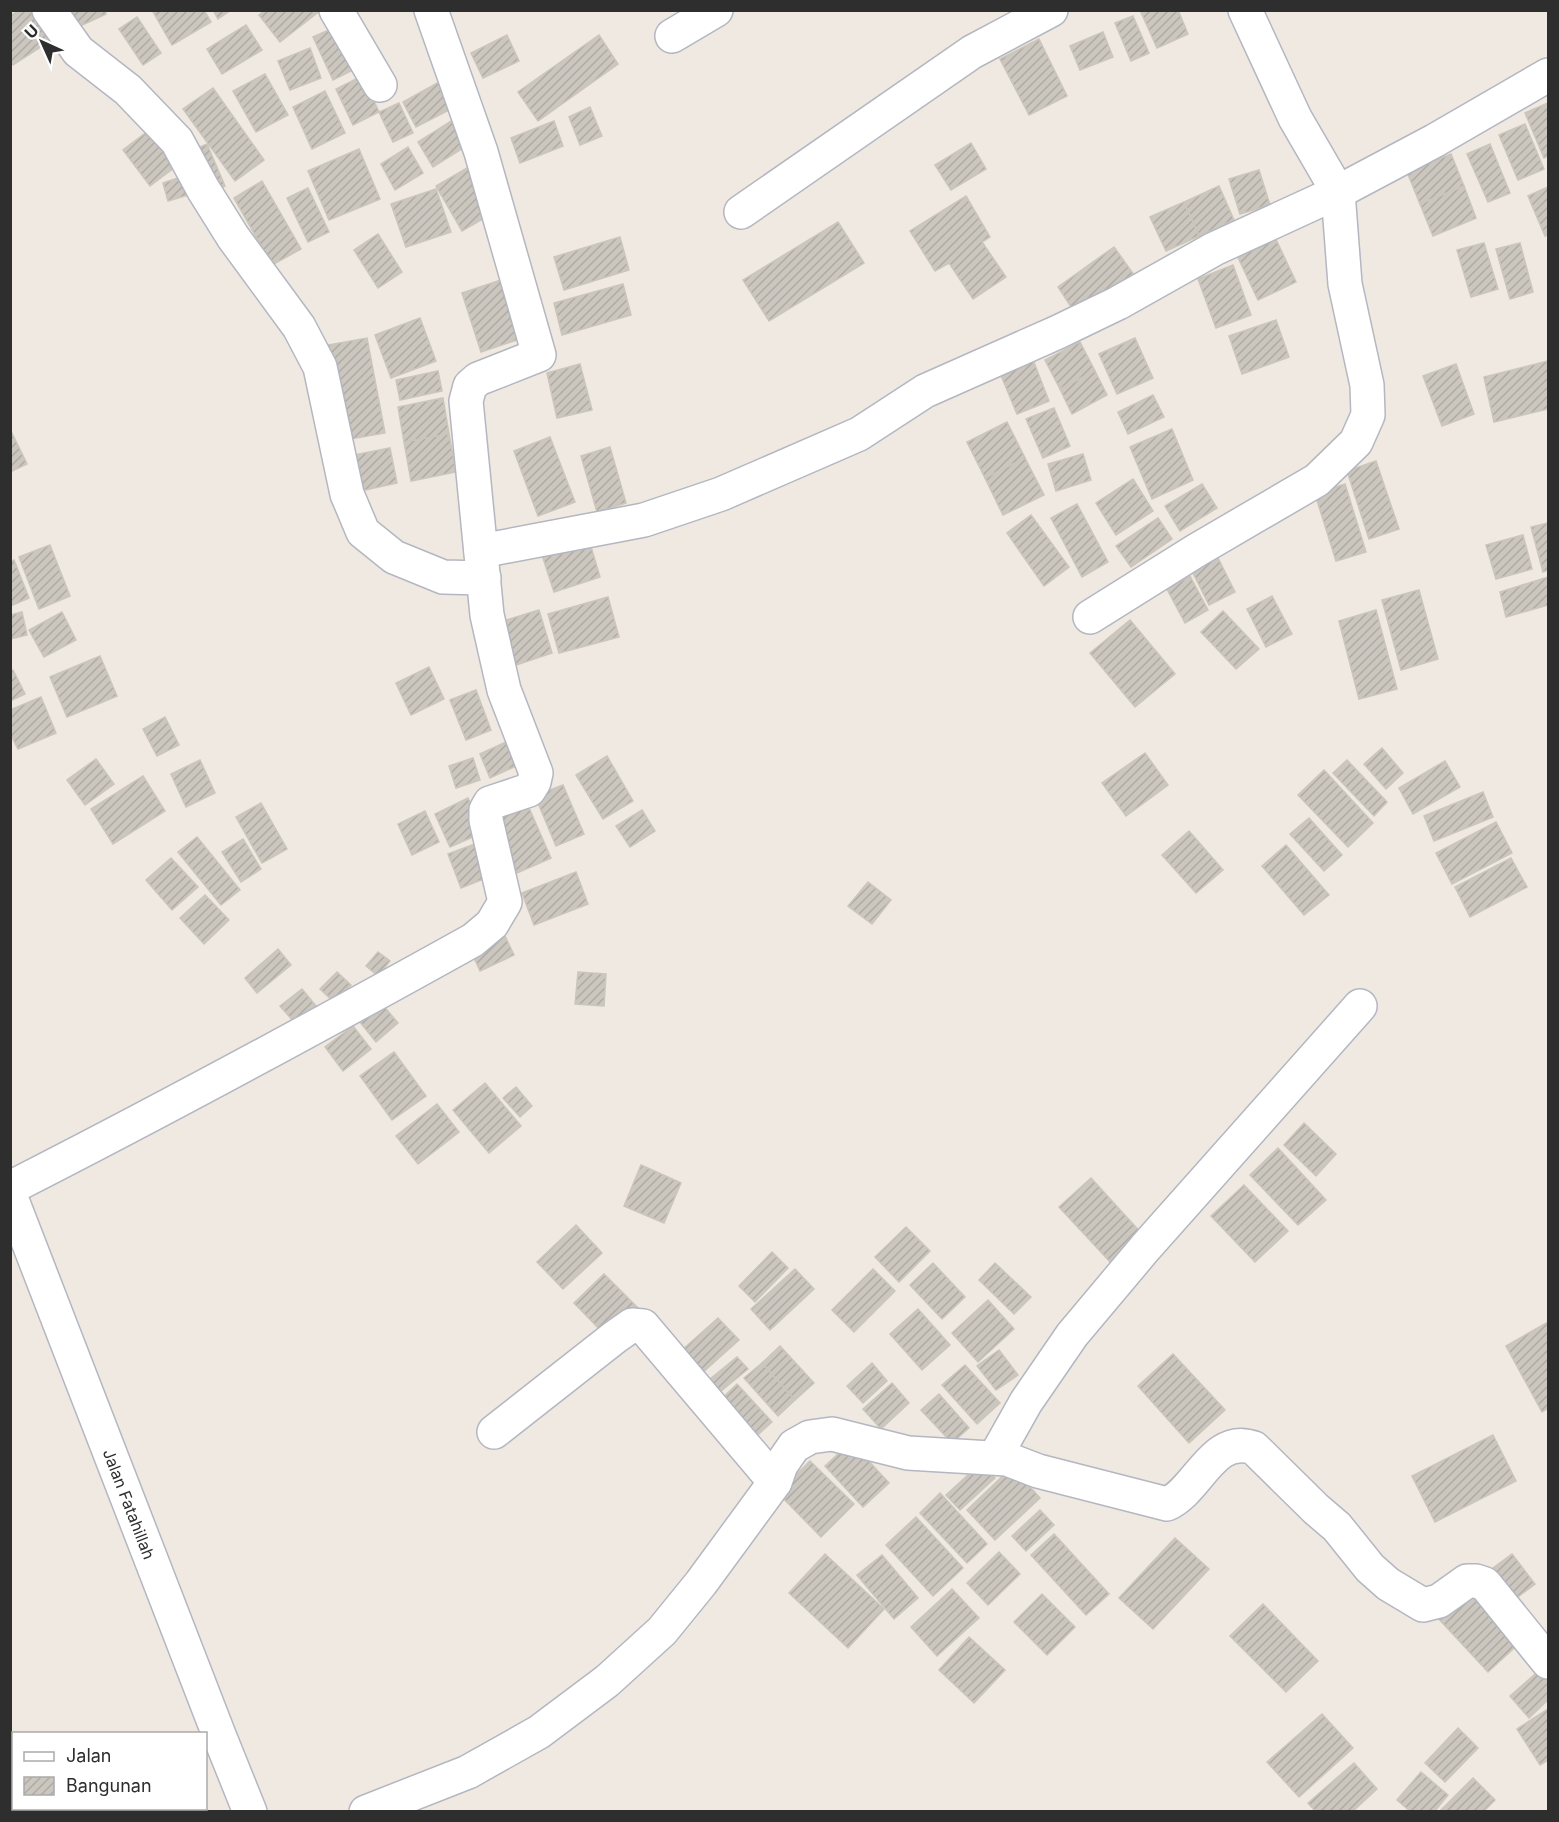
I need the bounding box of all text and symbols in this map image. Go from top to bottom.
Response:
north arrow [12,12,72,72]
text: U [20,20,43,43]
street label: Jalan Fatahillah [99,1446,159,1562]
legend [12,1732,207,1810]
text: Jalan [66,1745,111,1766]
text: Bangunan [66,1775,152,1796]

